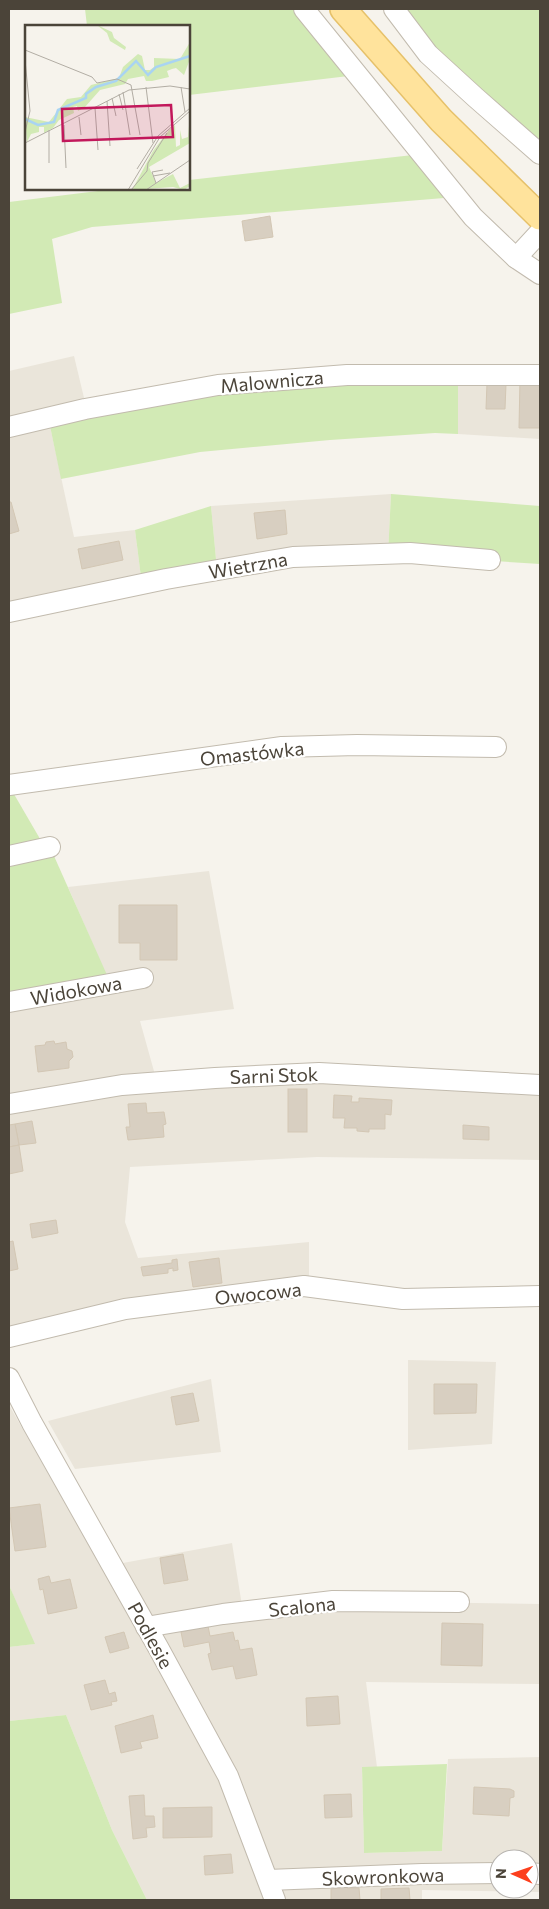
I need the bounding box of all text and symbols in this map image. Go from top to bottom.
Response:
inset map [25,25,190,190]
street label: Malownicza [219,365,325,397]
street label: Wietrzna [207,547,289,583]
street label: Omastówka [199,736,305,770]
street label: Widokowa [28,971,124,1009]
street label: Sarni Stok [229,1062,319,1088]
street label: Owocowa [213,1277,303,1309]
street label: Scalona [267,1591,337,1621]
street label: Podlesie [123,1598,179,1672]
north arrow [489,1849,539,1899]
street label: Skowronkowa [321,1862,445,1890]
text: N [492,1868,509,1879]

